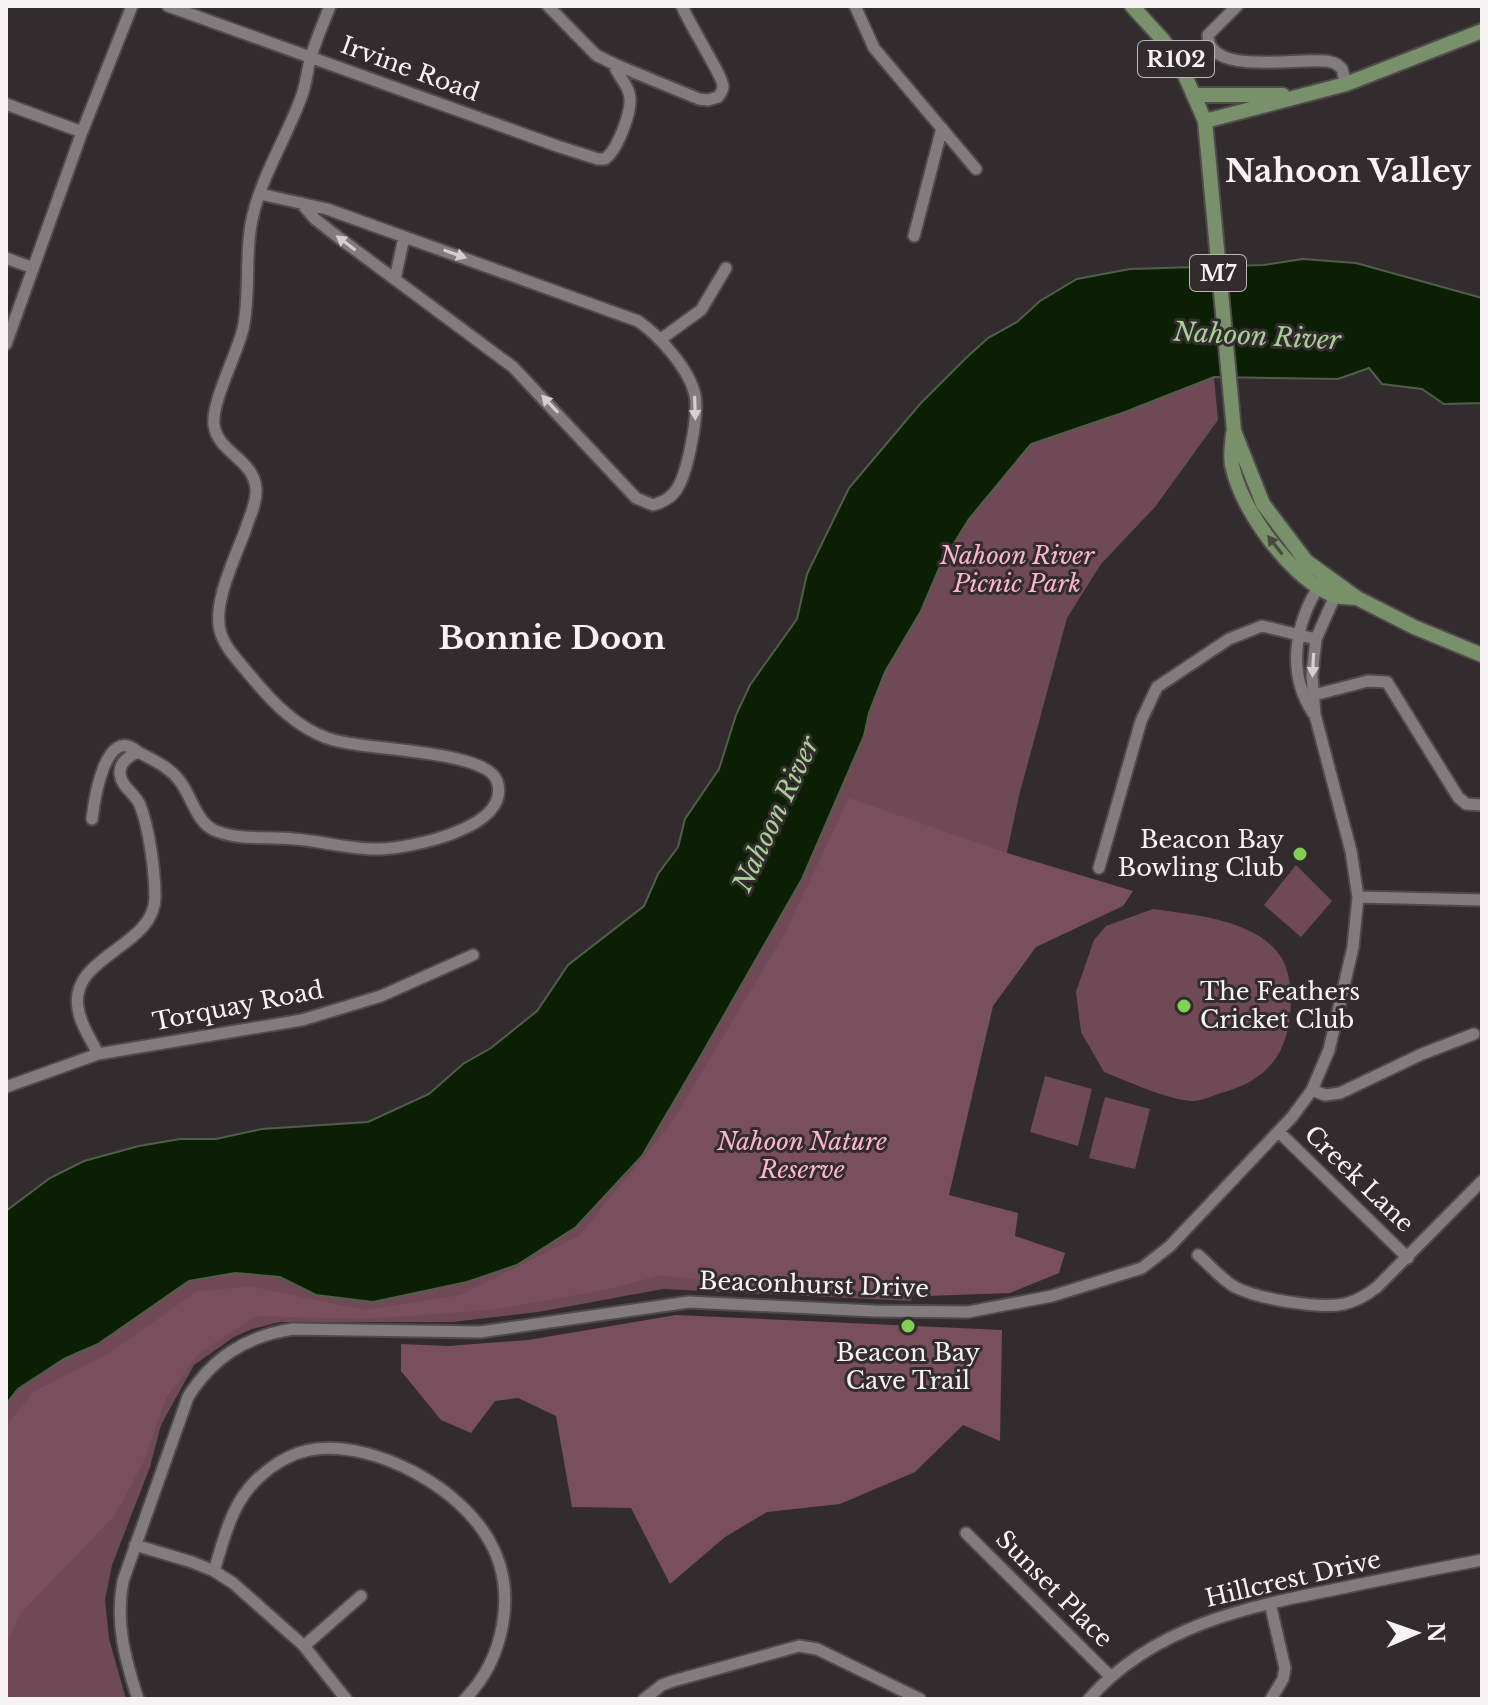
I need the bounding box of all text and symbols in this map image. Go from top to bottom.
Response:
street label: Irvine Road [337,30,483,107]
road number: R102 [1138,41,1214,77]
district label: Nahoon Valley [1225,151,1471,191]
one-way arrow [336,236,356,252]
one-way arrow [443,248,467,260]
road number: M7 [1190,255,1246,291]
water label: Nahoon River [1171,316,1343,356]
one-way arrow [541,395,559,414]
one-way arrow [689,396,702,421]
one-way arrow [1268,535,1284,555]
park label: Nahoon River Picnic Park [939,541,1095,598]
district label: Bonnie Doon [439,618,665,658]
one-way arrow [1307,653,1320,678]
water label: Nahoon River [726,730,826,898]
place label: Beacon Bay Bowling Club [1118,825,1285,882]
marker: Beacon Bay Bowling Club [1291,845,1309,863]
street label: Torquay Road [150,975,326,1036]
place label: The Feathers Cricket Club [1200,977,1360,1034]
marker: The Feathers Cricket Club [1175,997,1193,1015]
street label: Creek Lane [1299,1119,1420,1238]
park label: Nahoon Nature Reserve [716,1127,887,1184]
street label: Beaconhurst Drive [699,1266,929,1303]
marker: Beacon Bay Cave Trail [899,1317,917,1335]
place label: Beacon Bay Cave Trail [836,1338,981,1395]
street label: Sunset Place [990,1524,1119,1653]
street label: Hillcrest Drive [1202,1544,1383,1613]
north arrow [1376,1593,1456,1673]
text: N [1422,1622,1449,1643]

